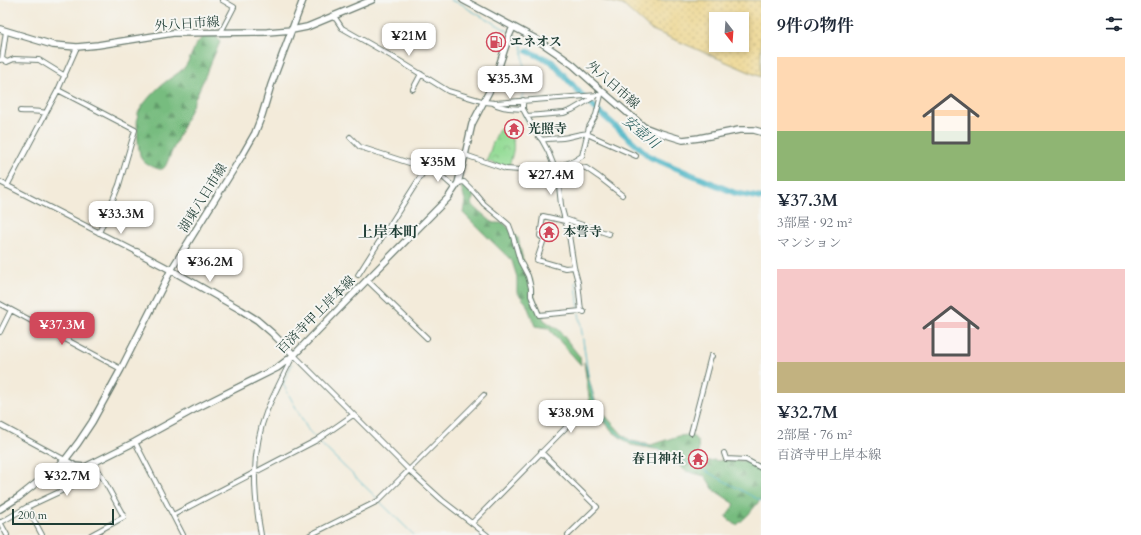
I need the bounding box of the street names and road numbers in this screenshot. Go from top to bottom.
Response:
street label: 外八日市線 [154,13,220,35]
street label: 外八日市線 [583,57,643,113]
street label: 湖東八日市線 [175,160,231,236]
street label: 百済寺甲上岸本線 [273,272,359,358]

